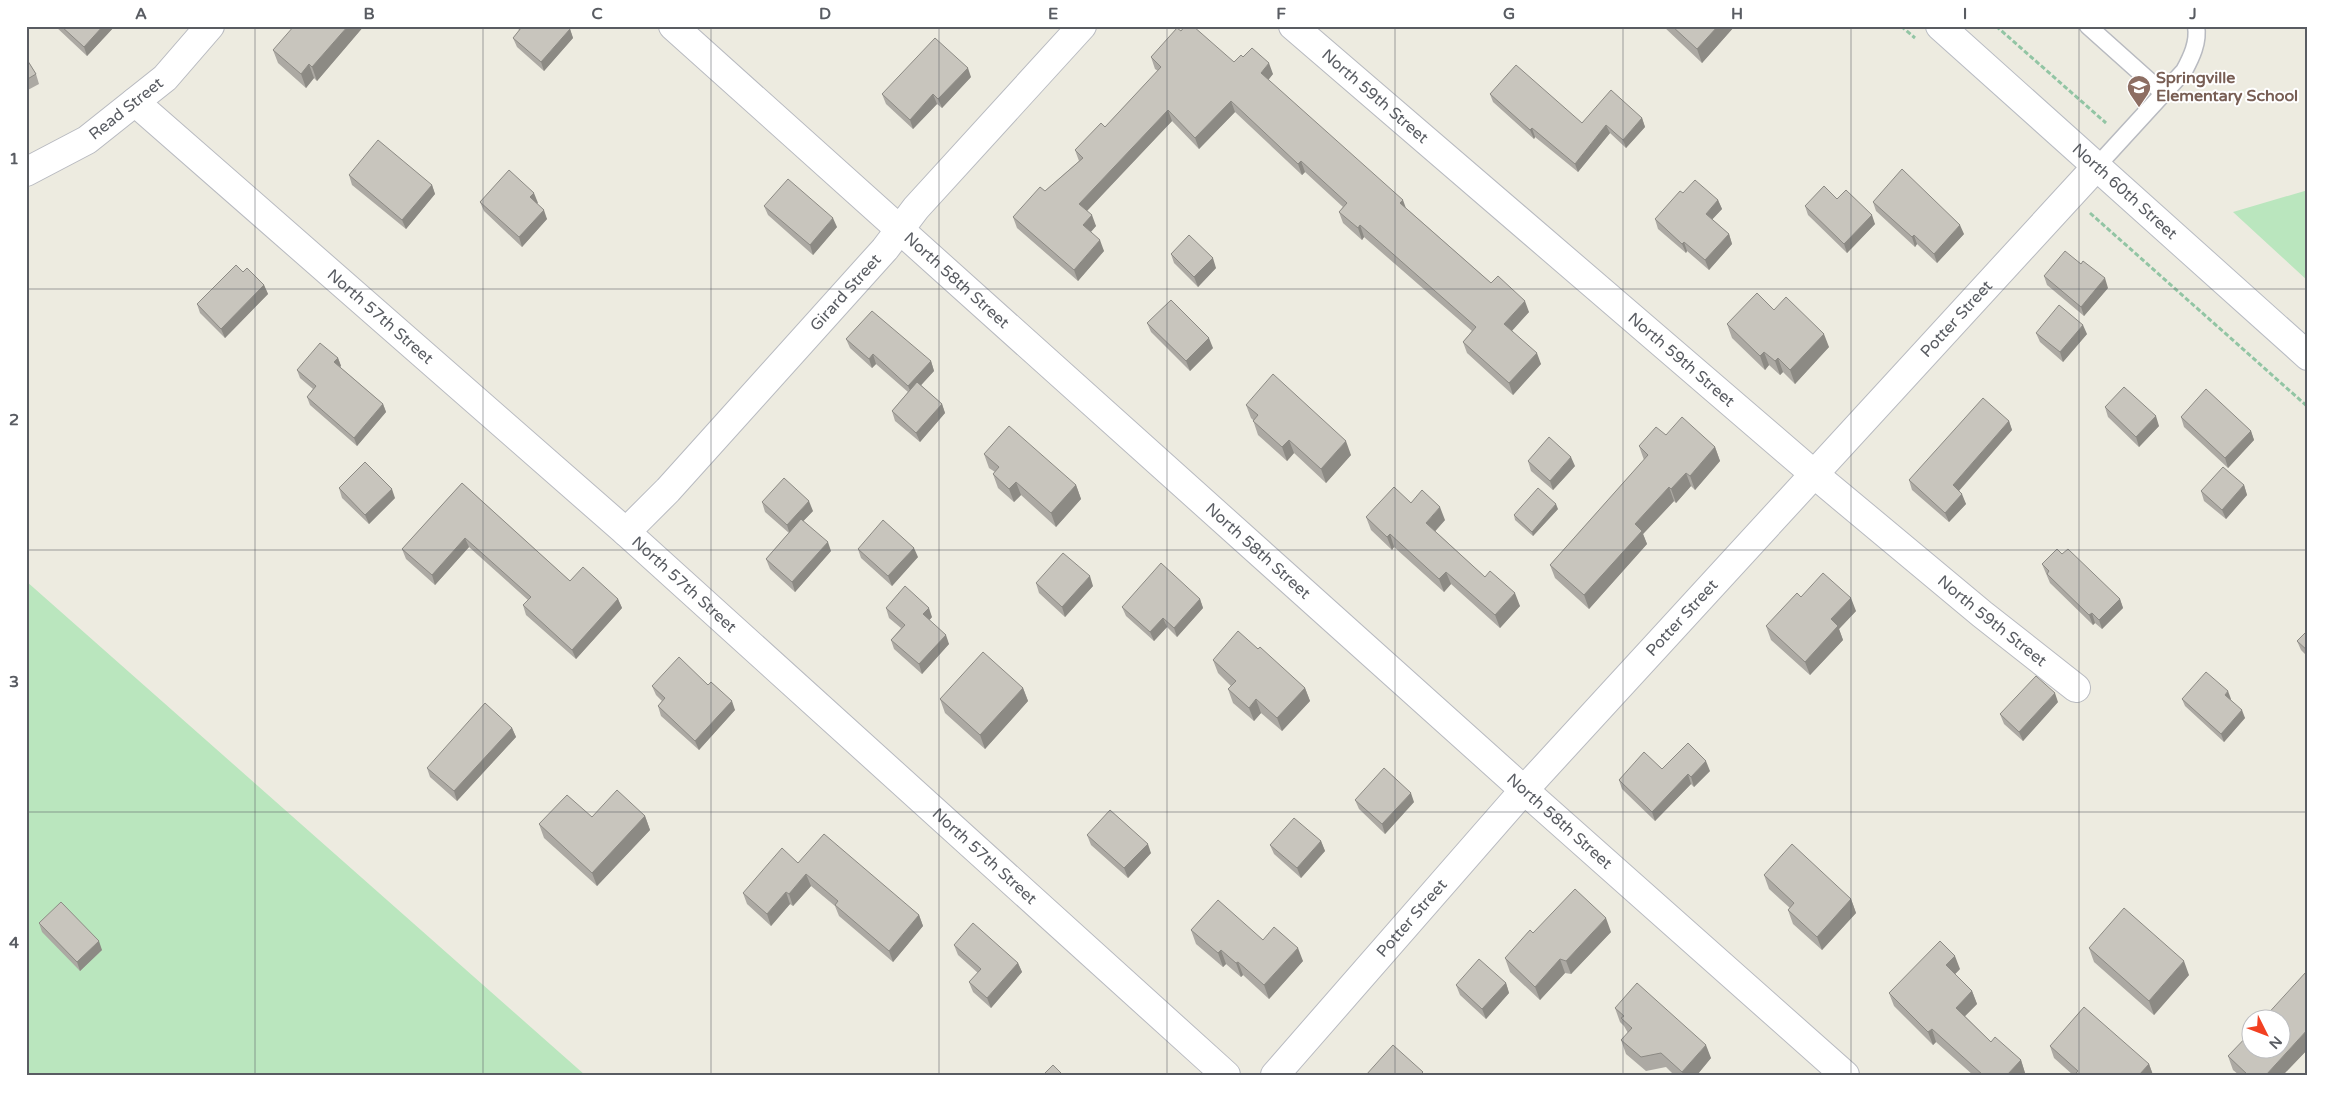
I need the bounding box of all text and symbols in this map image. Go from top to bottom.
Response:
text: A [135,4,147,24]
text: B [363,4,375,24]
text: C [591,4,603,24]
text: D [819,4,831,24]
text: E [1048,4,1058,24]
text: F [1276,4,1286,24]
text: G [1503,4,1515,24]
text: H [1731,4,1743,24]
text: I [1963,4,1967,24]
text: J [2188,4,2197,24]
street label: North 59th Street [1317,45,1432,148]
place label: Springville Elementary School [2156,68,2298,106]
street label: Read Street [85,73,167,144]
school or university icon: Springville Elementary School [2126,74,2152,108]
street label: North 60th Street [2068,139,2181,244]
text: 1 [9,149,19,169]
street label: North 58th Street [900,228,1013,333]
street label: Girard Street [806,250,886,335]
street label: North 57th Street [323,265,437,369]
street label: Potter Street [1916,276,1997,362]
street label: North 59th Street [1624,308,1739,411]
text: 2 [9,410,19,430]
street label: North 58th Street [1201,499,1315,603]
street label: North 57th Street [628,532,741,637]
street label: North 59th Street [1933,571,2051,671]
street label: Potter Street [1642,575,1722,661]
text: 3 [9,672,19,692]
street label: North 58th Street [1503,769,1616,874]
street label: North 57th Street [928,804,1041,909]
street label: Potter Street [1372,875,1451,962]
text: 4 [9,933,19,953]
north arrow [2242,1008,2292,1058]
text: N [2265,1032,2285,1052]

